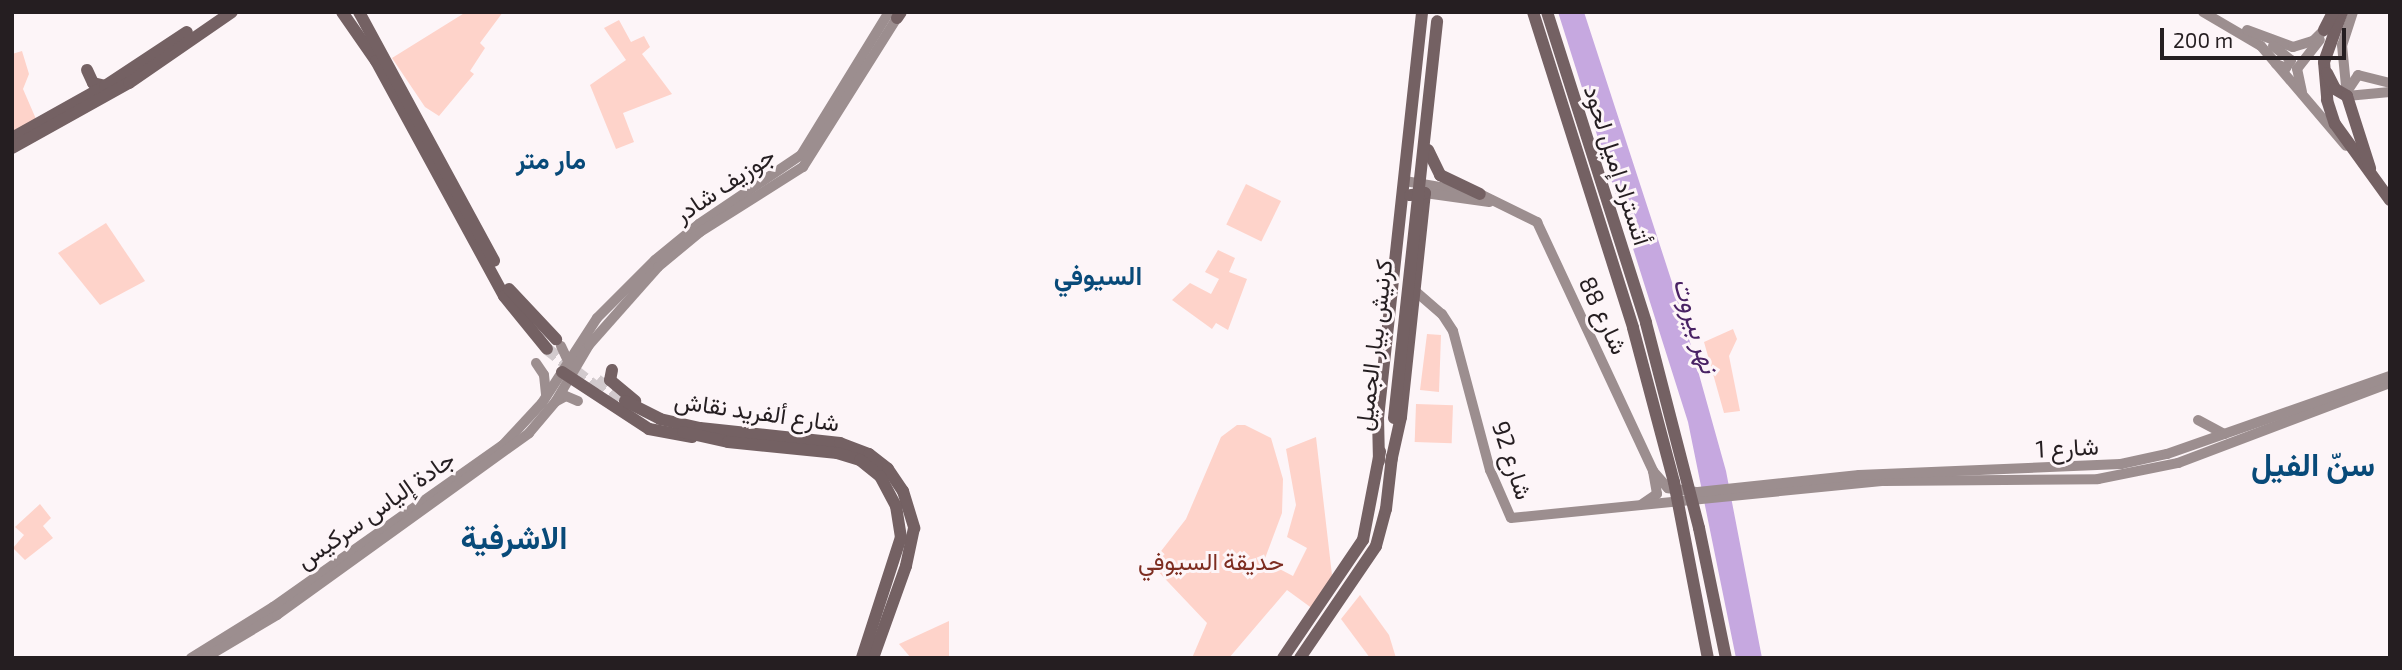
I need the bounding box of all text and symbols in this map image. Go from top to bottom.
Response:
scale bar [2164,14,2350,58]
text: 200 m [2173,27,2233,52]
street label: أتستراد إميل لحود [1579,81,1657,249]
street label: جوزيف شادر [668,140,780,228]
district label: مار متر [516,143,586,175]
street label: كرنيش بيار الجميل [1348,258,1398,432]
district label: السيوفي [1054,259,1142,291]
street label: شارع 88 [1573,271,1635,359]
water label: نهر بيروت [1668,274,1726,376]
street label: شارع ألفريد نقاش [673,385,841,437]
street label: شارع 92 [1487,417,1539,503]
street label: شارع 1 [2035,431,2099,463]
street label: جادة إلياس سركيس [290,444,460,574]
district label: سنّ الفيل [2251,444,2375,482]
district label: الاشرفية [461,517,567,555]
park label: حديقة السيوفي [1138,547,1284,575]

